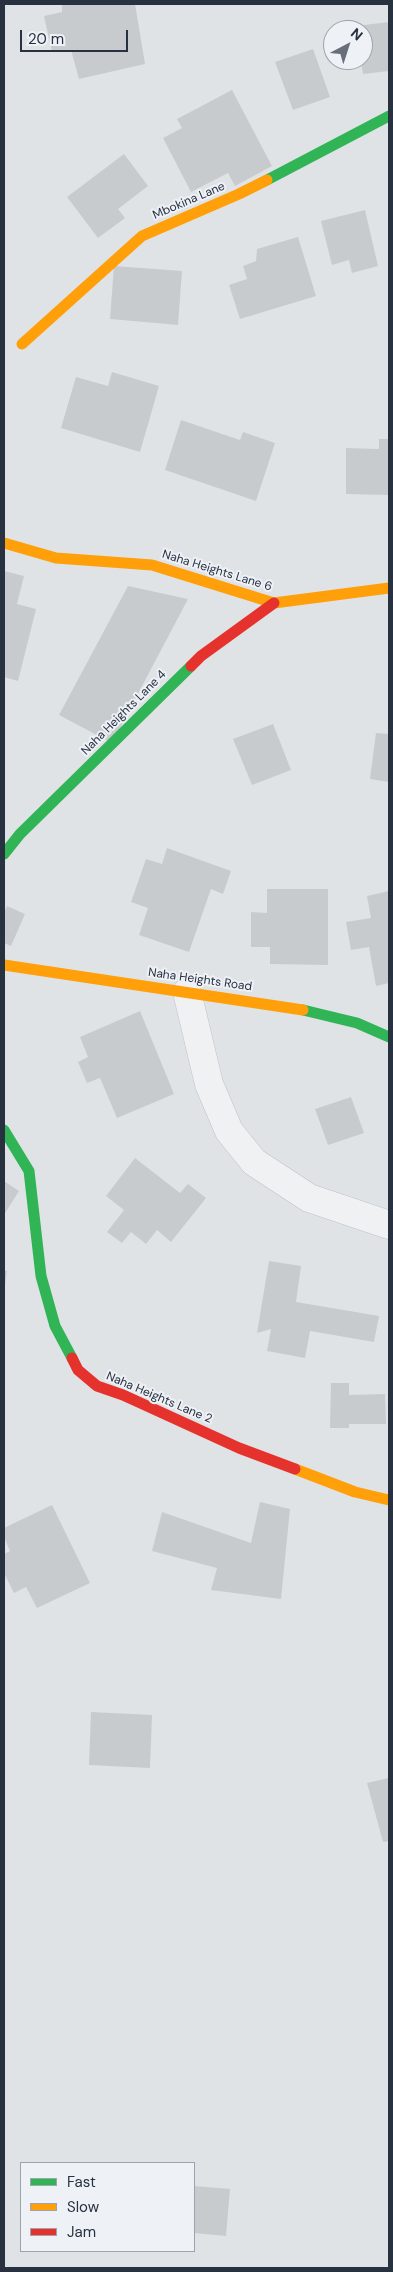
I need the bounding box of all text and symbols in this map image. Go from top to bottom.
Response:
scale bar [22,20,130,52]
north arrow [323,20,373,70]
text: N [347,24,367,44]
text: 20 m [28,29,64,49]
street label: Mbokina Lane [151,179,227,223]
street label: Naha Heights Lane 6 [160,547,274,595]
street label: Naha Heights Lane 4 [79,668,169,758]
street label: Naha Heights Road [147,966,253,994]
street label: Naha Heights Lane 2 [104,1369,214,1427]
legend [20,2162,195,2252]
text: Fast [67,2172,96,2192]
text: Slow [67,2197,99,2217]
text: Jam [67,2222,96,2242]

